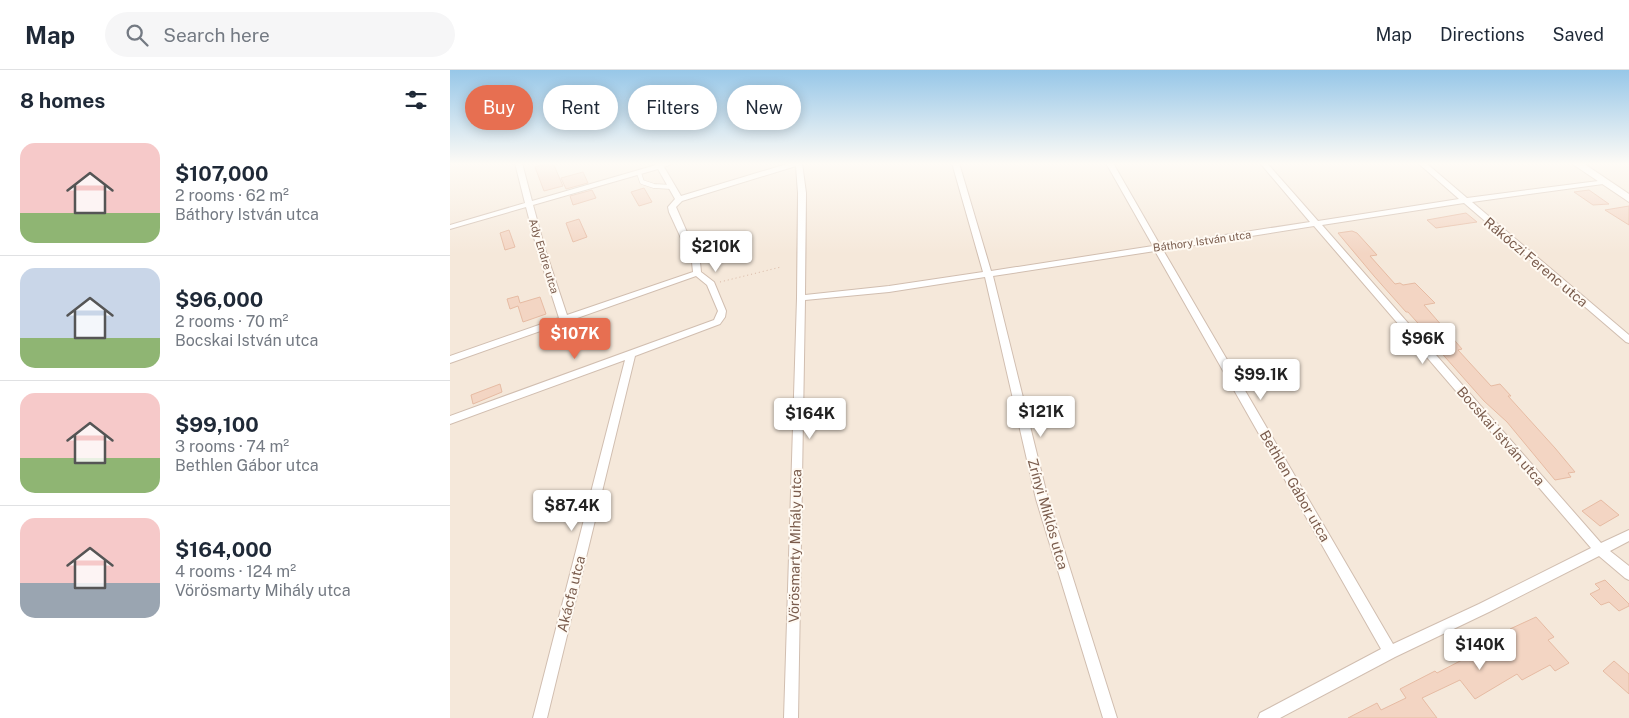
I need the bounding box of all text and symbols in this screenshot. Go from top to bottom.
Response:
search box [105,12,455,57]
text: Map [25,21,75,49]
icon: search [123,21,151,49]
text: Search here [163,24,270,46]
text: Map [1375,24,1412,45]
text: Directions [1440,24,1525,45]
text: Saved [1553,24,1604,45]
chip: Buy [465,85,533,130]
chip: Rent [543,85,618,130]
chip: Filters [628,85,717,130]
chip: New [727,85,801,130]
icon: filters [402,86,430,114]
text: 8 homes [20,88,105,113]
text: $107,000 [175,161,269,186]
icon: home [60,163,120,223]
text: 2 rooms · 62 m² [175,186,289,205]
text: Báthory István utca [175,205,319,224]
street label: Rákóczi Ferenc utca [1481,214,1591,310]
street label: Ady Endre utca [527,217,561,295]
street label: Báthory István utca [1152,228,1252,254]
pin: $210K [681,230,751,273]
text: $210K [691,237,741,256]
text: $96,000 [175,287,263,312]
icon: home [60,288,120,348]
text: 2 rooms · 70 m² [175,312,288,331]
pin: $107K [540,318,610,360]
pin: $96K [1393,322,1453,365]
text: $107K [550,324,600,343]
text: $96K [1401,329,1445,348]
text: Bocskai István utca [175,331,318,350]
pin: $99.1K [1220,358,1302,401]
text: $99.1K [1234,365,1288,384]
street label: Bocskai István utca [1454,383,1548,489]
pin: $121K [1006,396,1076,438]
pin: $164K [775,398,845,440]
text: $121K [1018,402,1064,421]
text: $164K [785,404,835,423]
text: $99,100 [175,412,259,437]
icon: home [60,413,120,473]
street label: Bethlen Gábor utca [1257,428,1333,544]
text: 3 rooms · 74 m² [175,437,289,456]
text: Bethlen Gábor utca [175,456,319,475]
street label: Zrínyi Miklós utca [1025,457,1071,571]
street label: Vörösmarty Mihály utca [786,469,804,623]
pin: $87.4K [531,490,613,532]
text: $87.4K [544,496,600,515]
text: $164,000 [175,537,272,562]
icon: home [60,538,120,598]
street label: Akácfa utca [554,554,588,634]
text: 4 rooms · 124 m² [175,562,296,581]
text: Vörösmarty Mihály utca [175,581,351,600]
pin: $140K [1445,628,1515,671]
text: $140K [1455,635,1505,654]

